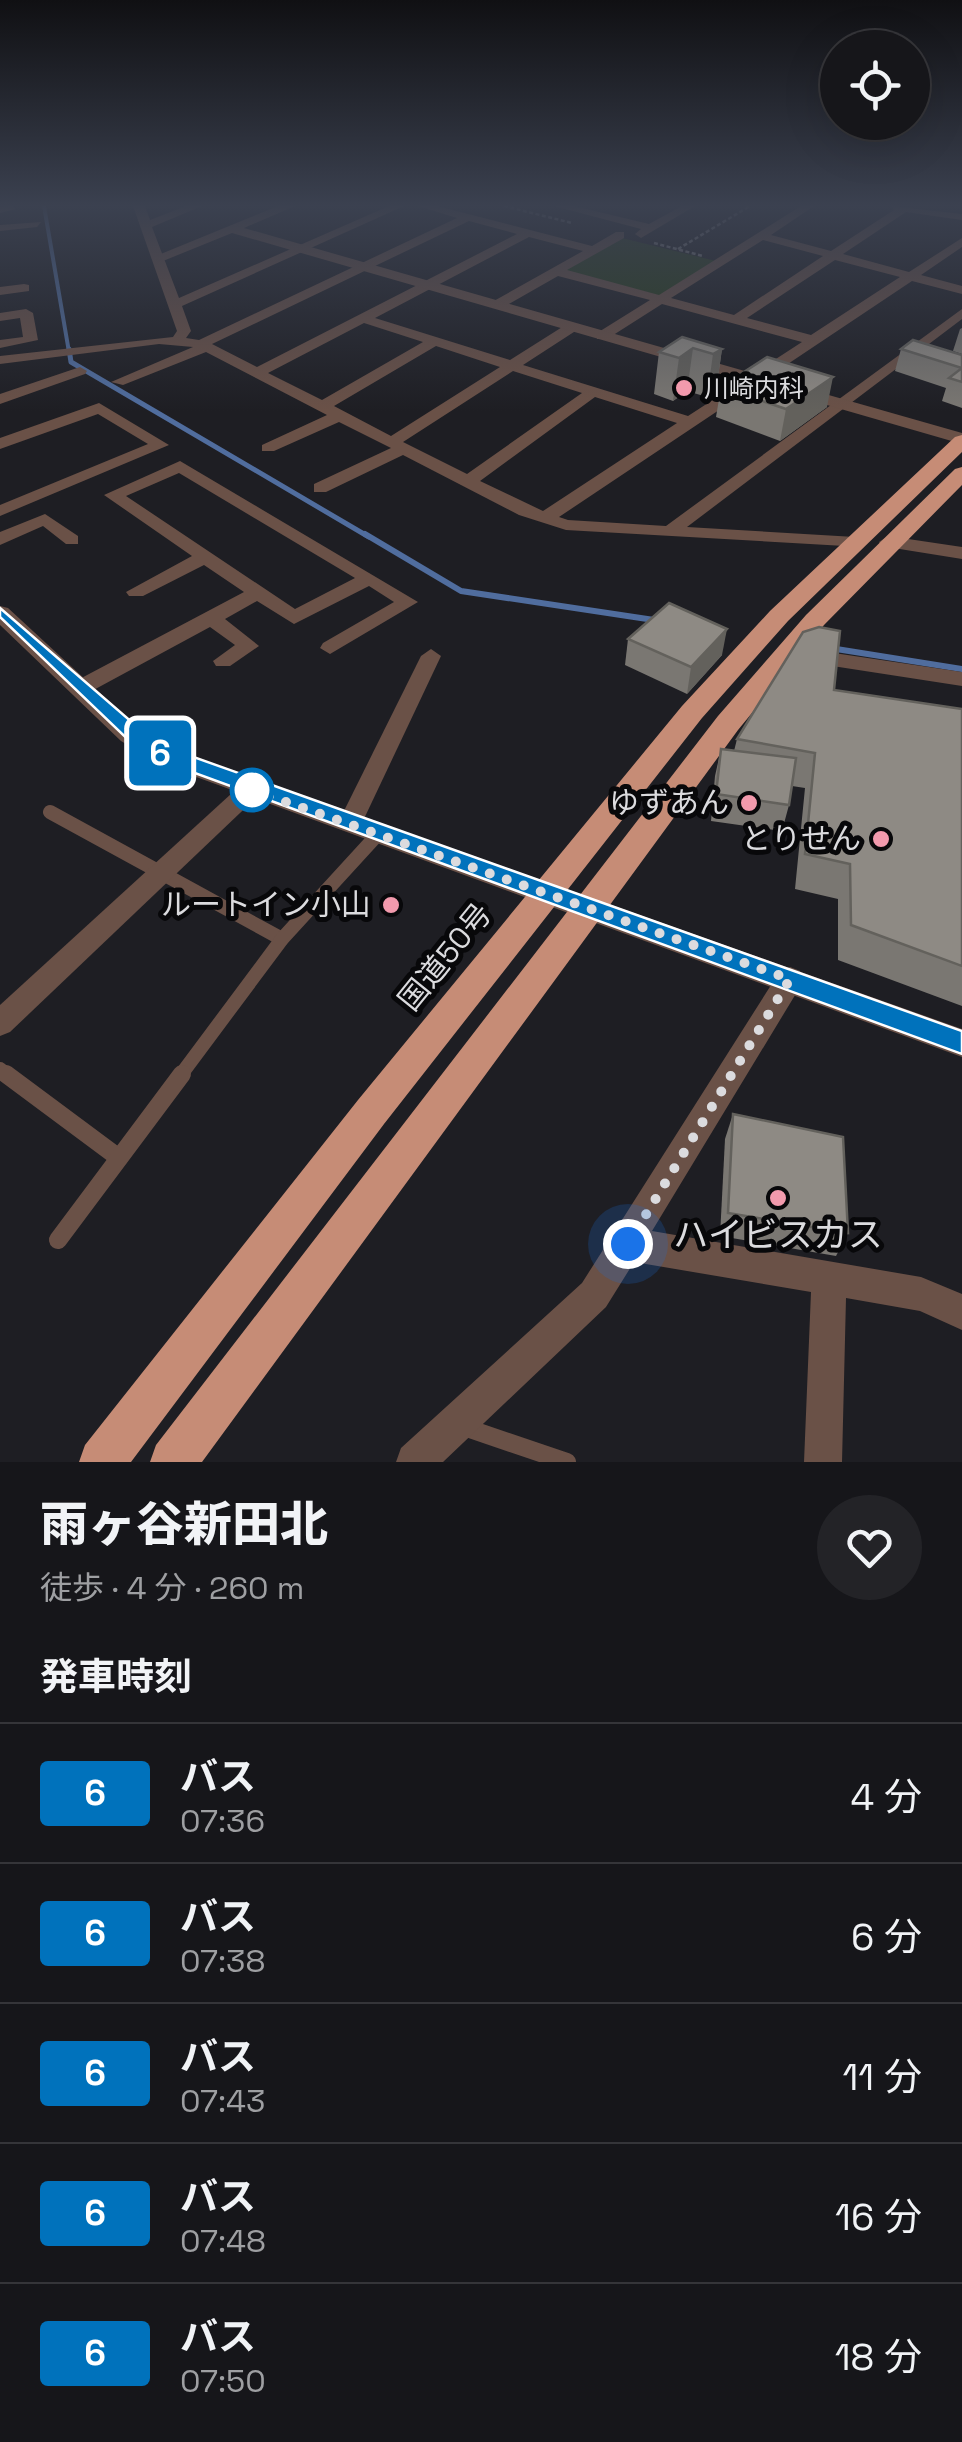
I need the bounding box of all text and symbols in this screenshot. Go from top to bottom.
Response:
map controls [820,30,930,140]
button: locate [820,30,930,140]
place label: 川崎内科 [704,372,804,404]
marker: 川崎内科 [673,377,695,399]
line badge: 6 [128,720,192,786]
text: 6 [149,731,171,775]
unlabelled marker [231,769,273,811]
place label: ゆずあん [609,783,729,822]
marker: ゆずあん [738,792,760,814]
place label: とりせん [741,819,861,858]
marker: とりせん [870,828,892,850]
place label: ルートイン小山 [161,885,371,924]
marker: ルートイン小山 [380,894,402,916]
street label: 国道50号 [389,895,500,1018]
marker: ハイビスカス [767,1187,789,1209]
place label: ハイビスカス [673,1213,883,1257]
your location [603,1219,653,1269]
text: 雨ヶ谷新田北 [40,1494,328,1555]
button: heart [817,1495,922,1600]
text: 徒歩 · 4 分 · 260 m [40,1568,304,1608]
text: 発車時刻 [40,1653,192,1701]
text: バス [180,1753,256,1801]
text: 6 [84,1771,106,1815]
text: 4 分 [850,1773,922,1821]
text: 07:36 [180,1801,265,1841]
text: バス [180,1893,256,1941]
text: 6 [84,1911,106,1955]
text: 6 分 [851,1913,922,1961]
text: 07:38 [180,1941,265,1981]
text: バス [180,2033,256,2081]
text: 6 [84,2051,106,2095]
text: 11 分 [842,2053,922,2101]
text: 07:43 [180,2081,265,2121]
text: バス [180,2173,256,2221]
text: 6 [84,2191,106,2235]
text: 16 分 [835,2193,922,2241]
text: 07:48 [180,2221,266,2261]
text: バス [180,2313,256,2361]
text: 6 [84,2331,106,2375]
text: 18 分 [835,2333,922,2381]
text: 07:50 [180,2361,266,2401]

